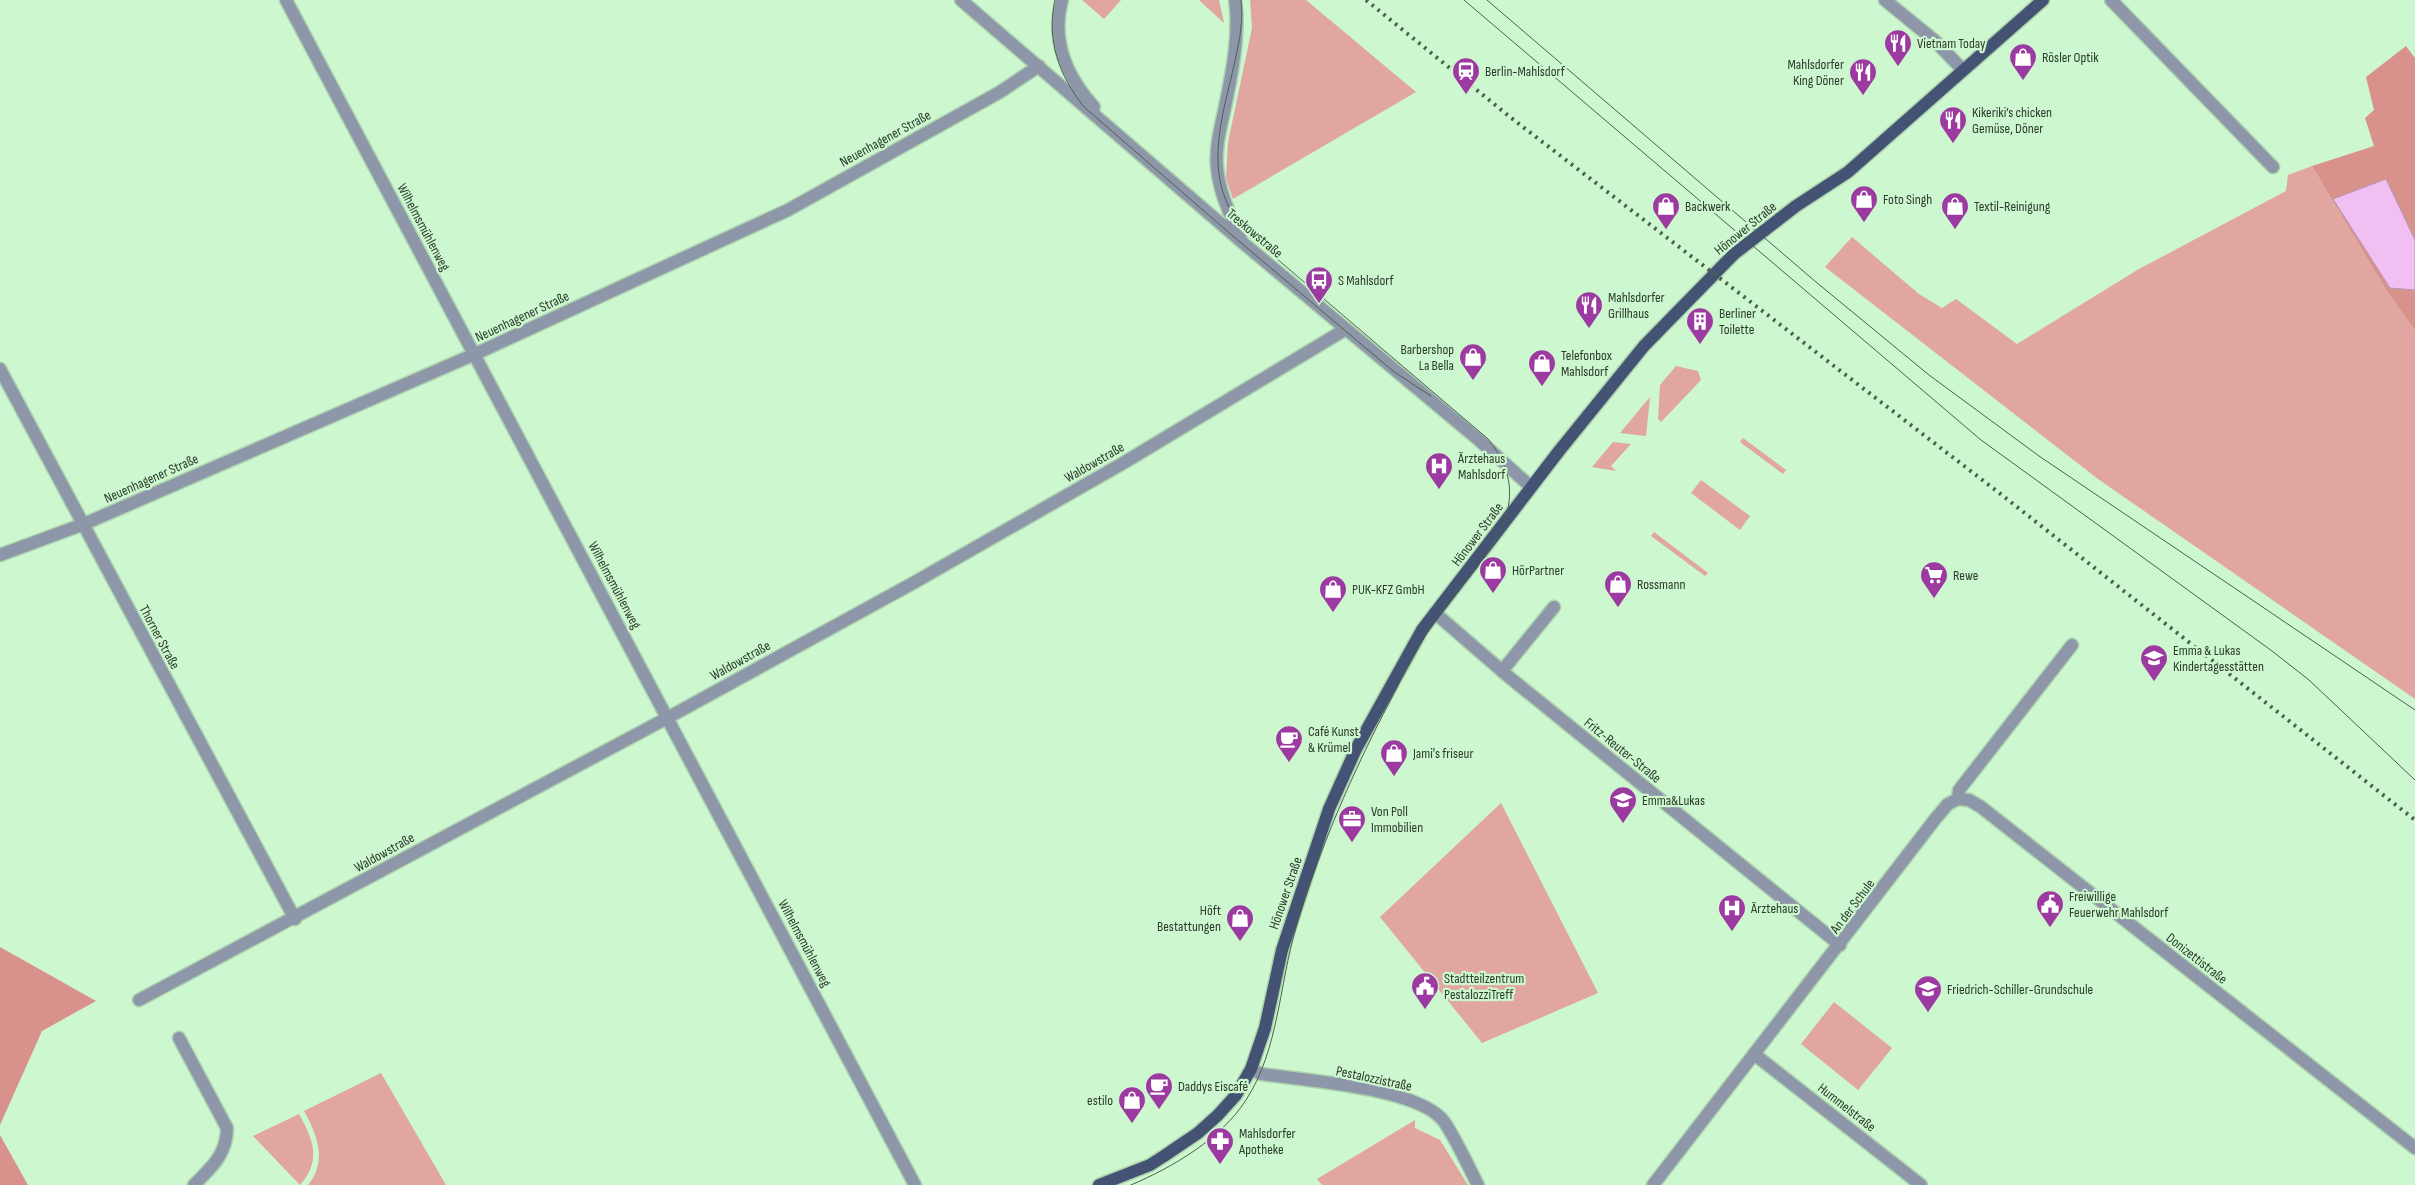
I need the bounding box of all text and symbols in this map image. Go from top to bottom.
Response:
restaurant icon: Vietnam Today [1883,28,1913,67]
place label: Vietnam Today [1917,35,1986,52]
shop icon: Rösler Optik [2008,42,2038,81]
place label: Rösler Optik [2042,49,2099,66]
station icon: Berlin-Mahlsdorf [1451,56,1481,95]
place label: Mahlsdorfer King Döner [1787,56,1844,89]
restaurant icon: Mahlsdorfer King Döner [1848,57,1878,96]
place label: Berlin-Mahlsdorf [1485,63,1566,80]
place label: Kikeriki’s chicken Gemüse, Döner [1972,104,2052,137]
restaurant icon: Kikeriki’s chicken Gemüse, Döner [1938,105,1968,144]
street label: Neuenhagener Straße [837,106,934,171]
street label: Wilhelmsmühlenweg [393,181,454,274]
shop icon: Foto Singh [1849,184,1879,223]
shop icon: Backwerk [1651,191,1681,230]
place label: Foto Singh [1883,191,1932,208]
shop icon: Textil-Reinigung [1940,191,1970,230]
place label: Backwerk [1685,198,1731,215]
street label: Hönower Straße [1711,198,1780,259]
place label: Textil-Reinigung [1974,198,2051,215]
street label: Treskowstraße [1223,205,1286,262]
bus stop icon: S Mahlsdorf [1304,265,1334,304]
place label: S Mahlsdorf [1338,272,1394,289]
street label: Neuenhagener Straße [473,287,572,346]
place label: Mahlsdorfer Grillhaus [1608,289,1665,322]
restaurant icon: Mahlsdorfer Grillhaus [1574,290,1604,329]
place label: Berliner Toilette [1719,305,1756,338]
building icon: Berliner Toilette [1685,306,1715,345]
place label: Barbershop La Bella [1400,341,1454,374]
shop icon: Barbershop La Bella [1458,342,1488,381]
place label: Telefonbox Mahlsdorf [1561,347,1613,380]
shop icon: Telefonbox Mahlsdorf [1527,348,1557,387]
street label: Waldowstraße [1061,439,1127,486]
street label: Neuenhagener Straße [101,450,201,507]
place label: Ärztehaus Mahlsdorf [1457,450,1506,483]
hospital icon: Ärztehaus Mahlsdorf [1424,451,1454,490]
street label: Hönower Straße [1448,499,1507,569]
street label: Wilhelmsmühlenweg [584,539,645,632]
shop icon: HörPartner [1478,555,1508,594]
supermarket icon: Rewe [1919,560,1949,599]
place label: HörPartner [1512,562,1564,579]
place label: Rewe [1953,567,1978,584]
shop icon: Rossmann [1603,569,1633,608]
shop icon: PUK-KFZ GmbH [1318,574,1348,613]
place label: Rossmann [1637,576,1685,593]
place label: PUK-KFZ GmbH [1352,581,1425,598]
street label: Thorner Straße [136,602,184,672]
street label: Waldowstraße [707,637,773,684]
place label: Emma & Lukas Kindertagesstätten [2173,642,2264,675]
school or university icon: Emma & Lukas Kindertagesstätten [2139,643,2169,682]
street label: Fritz-Reuter-Straße [1581,714,1665,787]
place label: Café Kunst & Krümel [1308,723,1359,756]
cafe icon: Café Kunst & Krümel [1274,724,1304,763]
shop icon: Jami's friseur [1379,738,1409,777]
place label: Jami's friseur [1412,745,1474,762]
school or university icon: Emma&Lukas [1608,785,1638,824]
place label: Emma&Lukas [1642,792,1705,809]
place label: Von Poll Immobilien [1371,803,1423,836]
office icon: Von Poll Immobilien [1337,804,1367,843]
street label: Waldowstraße [351,829,417,876]
street label: Hönower Straße [1265,855,1306,932]
street label: An der Schule [1826,876,1878,938]
place label: Freiwillige Feuerwehr Mahlsdorf [2069,888,2169,921]
public building icon: Freiwillige Feuerwehr Mahlsdorf [2035,889,2065,928]
hospital icon: Ärztehaus [1717,893,1747,932]
street label: Wilhelmsmühlenweg [774,897,835,990]
place label: Ärztehaus [1750,900,1798,917]
place label: Höft Bestattungen [1157,902,1221,935]
shop icon: Höft Bestattungen [1225,903,1255,942]
street label: Donizettistraße [2163,929,2231,988]
place label: Stadtteilzentrum PestalozziTreff [1444,970,1524,1003]
public building icon: Stadtteilzentrum PestalozziTreff [1410,971,1440,1010]
school or university icon: Friedrich-Schiller-Grundschule [1913,974,1943,1013]
place label: Friedrich-Schiller-Grundschule [1947,981,2093,998]
street label: Pestalozzistraße [1334,1062,1413,1095]
cafe icon: Daddys Eiscafé [1144,1071,1174,1110]
place label: Daddys Eiscafé [1178,1078,1248,1095]
street label: Hummelstraße [1814,1079,1879,1135]
shop icon: estilo [1117,1085,1147,1124]
place label: estilo [1087,1092,1113,1109]
place label: Mahlsdorfer Apotheke [1238,1125,1296,1158]
pharmacy icon: Mahlsdorfer Apotheke [1205,1126,1235,1165]

